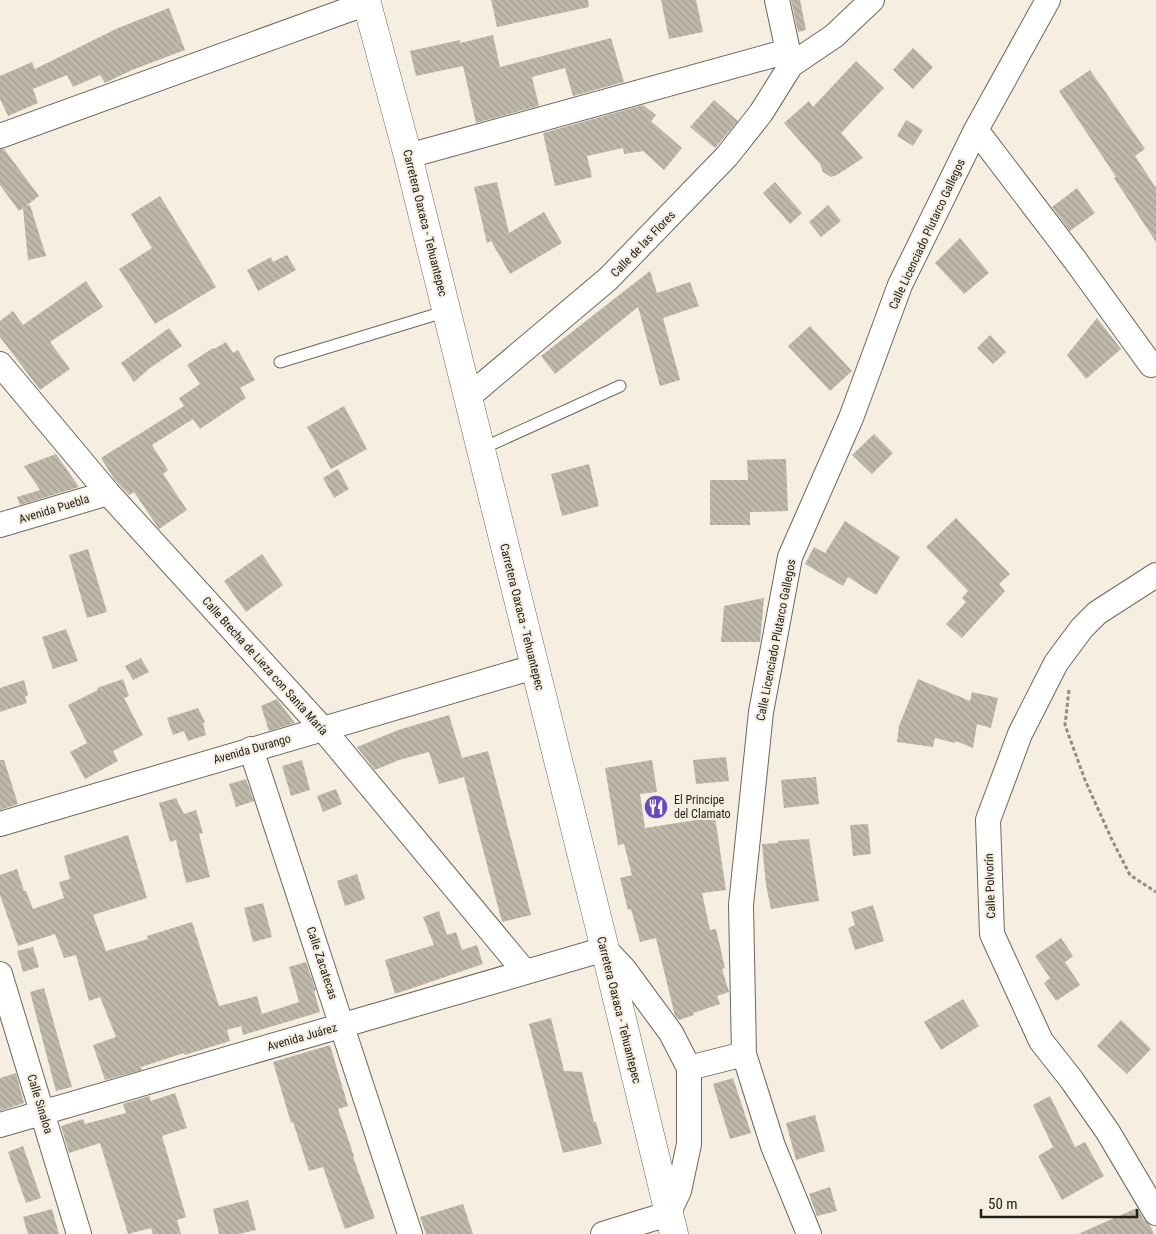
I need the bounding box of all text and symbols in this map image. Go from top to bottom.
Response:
street label: Carretera Oaxaca - Tehuantepec [400,148,450,298]
street label: Calle Licenciado Plutarco Gallegos [886,157,968,311]
street label: Calle de las Flores [608,208,678,280]
street label: Avenida Puebla [17,492,91,526]
street label: Carretera Oaxaca - Tehuantepec [497,542,547,692]
street label: Calle Licenciado Plutarco Gallegos [753,558,799,722]
street label: Calle Brecha de Lieza con Santa María [199,594,331,738]
street label: Avenida Durango [212,731,292,767]
place label: El Principe del Clamato [674,793,731,821]
restaurant icon: El Principe del Clamato [643,794,669,820]
street label: Calle Polvorín [982,853,998,919]
street label: Calle Zacatecas [304,925,340,1001]
street label: Carretera Oaxaca - Tehuantepec [594,935,644,1085]
street label: Avenida Juárez [265,1020,339,1054]
street label: Calle Sinaloa [24,1073,56,1136]
scale bar [981,1186,1137,1218]
text: 50 m [988,1195,1018,1213]

